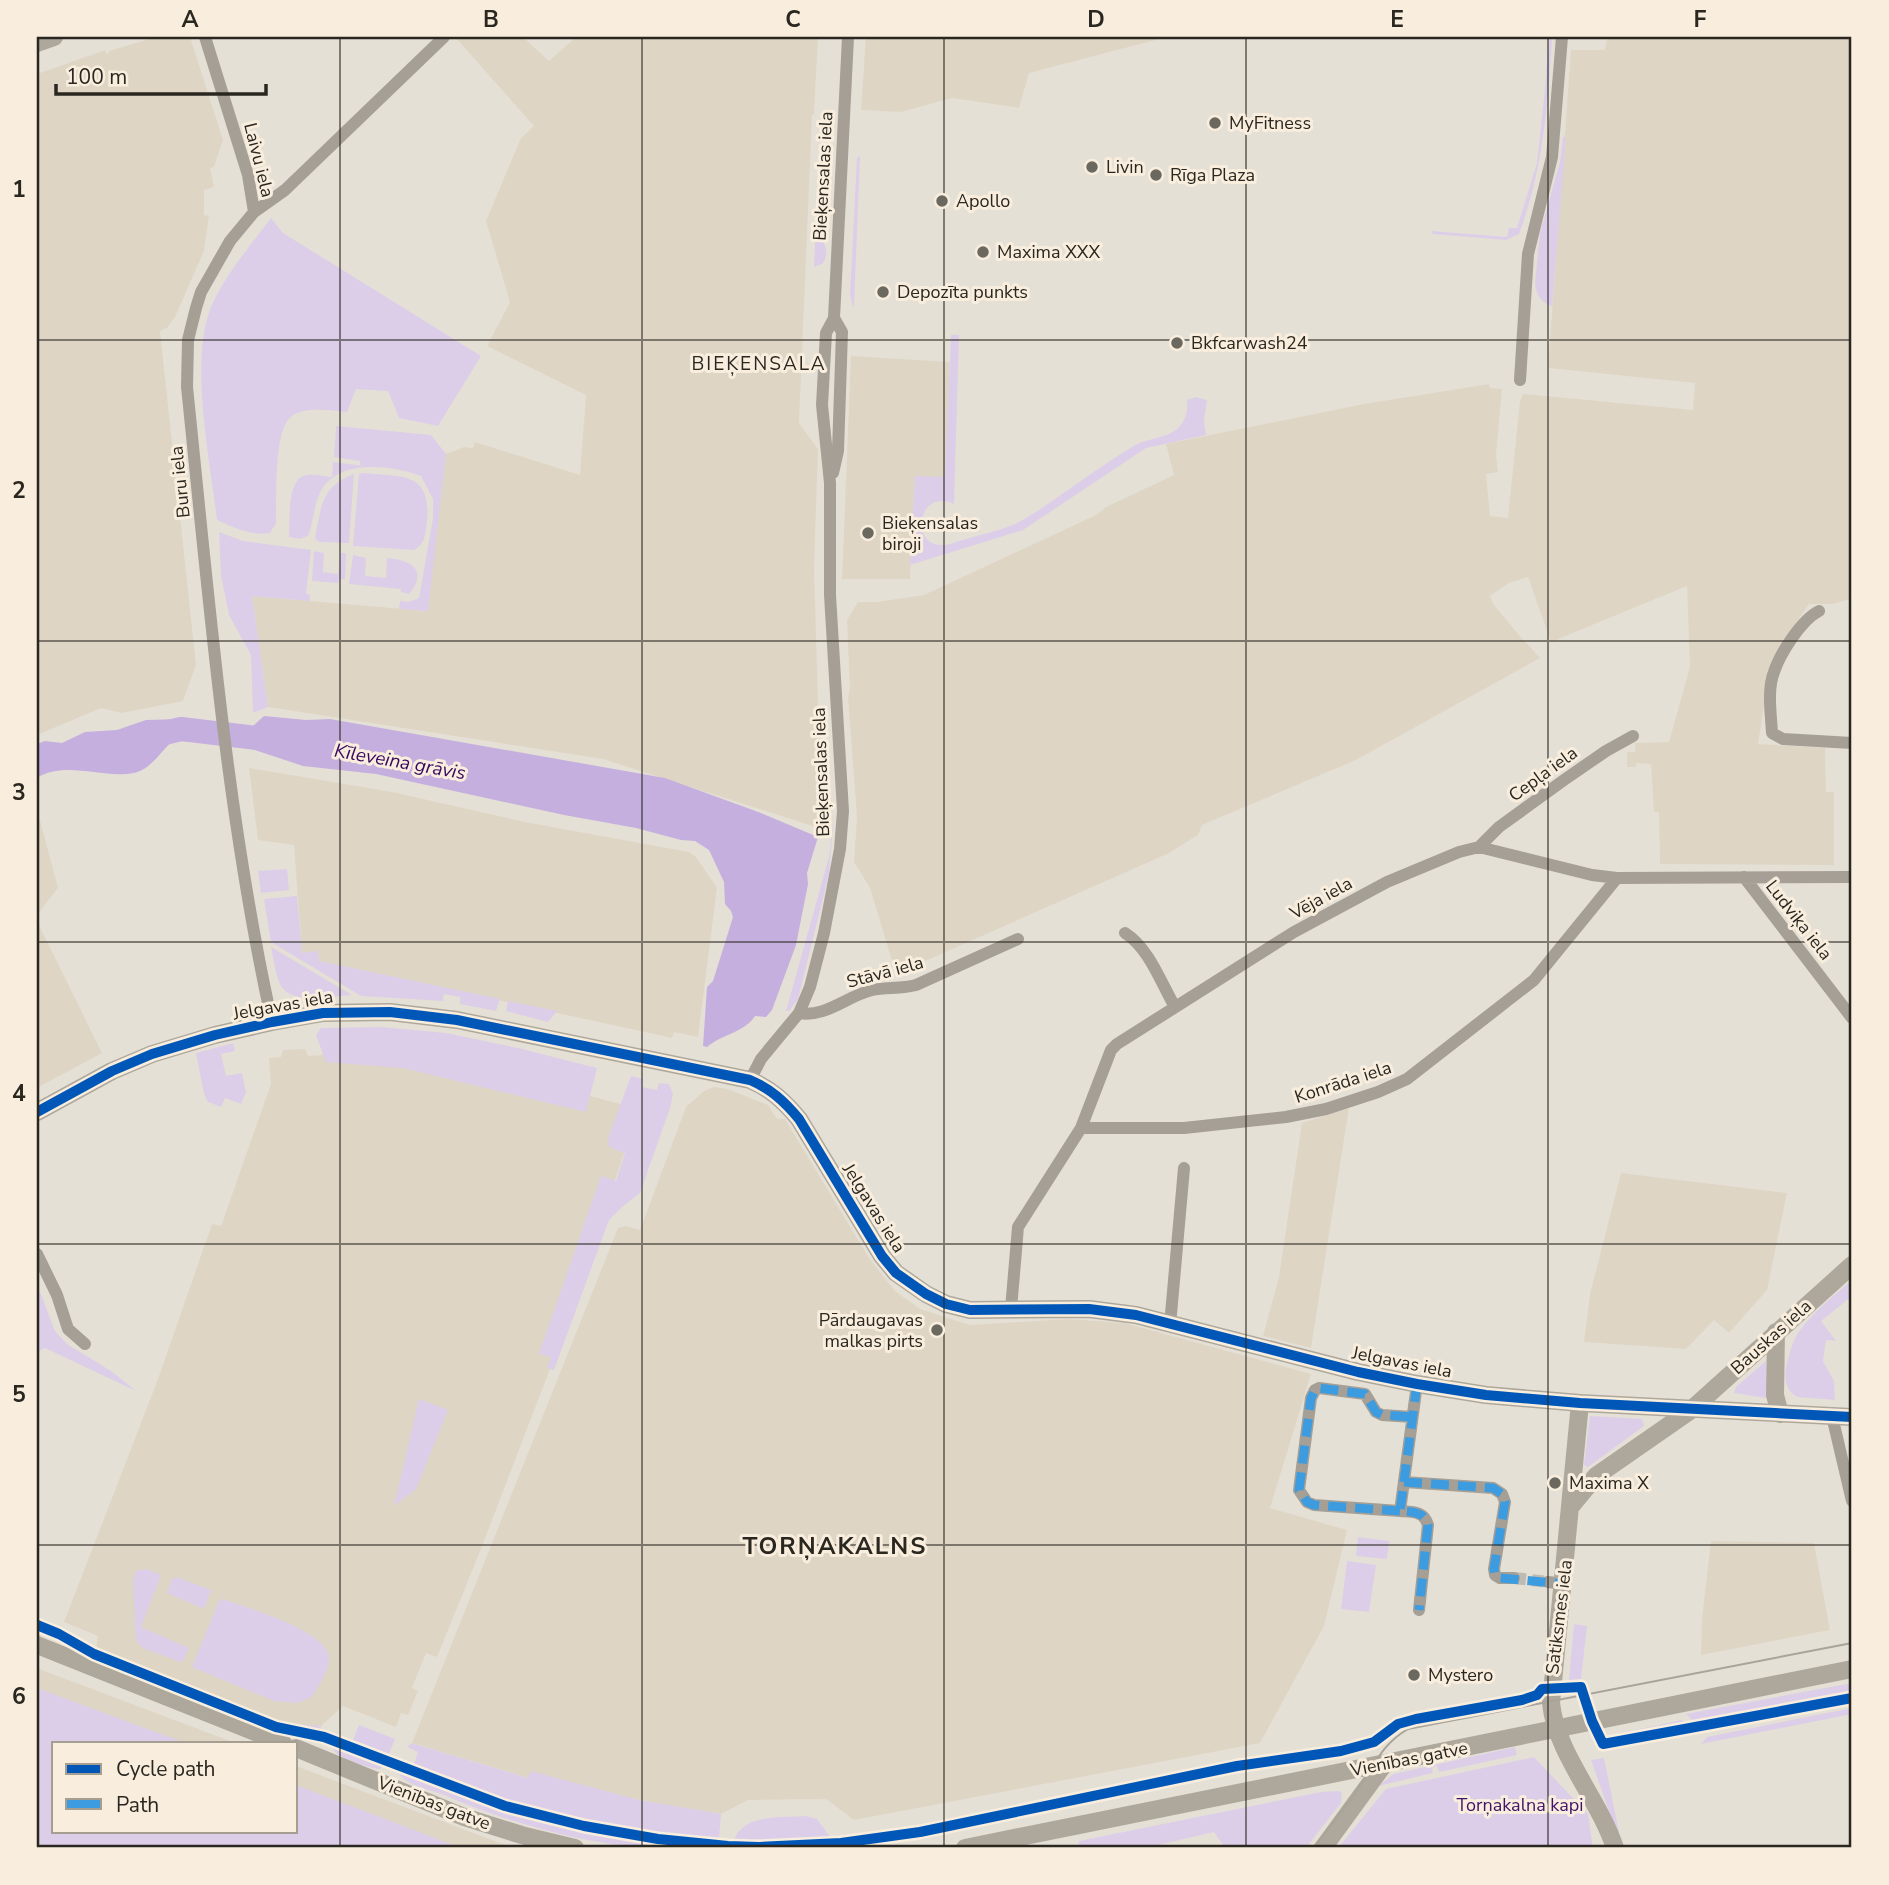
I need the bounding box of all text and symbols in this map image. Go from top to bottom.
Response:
text: A [181,4,199,35]
text: B [483,4,499,35]
text: C [785,4,801,35]
text: D [1087,4,1105,35]
text: E [1390,4,1404,35]
text: F [1694,4,1707,35]
scale bar [56,52,266,96]
text: 100 m [66,63,127,91]
street label: Bieķensalas iela [808,111,838,241]
place label: MyFitness [1229,111,1311,135]
marker: MyFitness [1207,115,1223,131]
street label: Laivu iela [238,120,280,200]
place label: Livin [1106,155,1144,179]
marker: Livin [1084,159,1100,175]
place label: Rīga Plaza [1170,163,1255,187]
marker: Rīga Plaza [1148,167,1164,183]
text: 1 [12,174,26,205]
place label: Apollo [956,189,1010,213]
marker: Apollo [934,193,950,209]
place label: Maxima XXX [997,240,1101,264]
marker: Maxima XXX [975,244,991,260]
place label: Depozīta punkts [897,280,1028,304]
marker: Depozīta punkts [875,284,891,300]
place label: Bkfcarwash24 [1191,331,1308,355]
marker: Bkfcarwash24 [1169,335,1185,351]
district label: BIEĶENSALA [691,351,827,377]
street label: Buru iela [164,445,196,519]
text: 2 [12,475,26,506]
place label: Bieķensalas biroji [882,511,978,556]
marker: Bieķensalas biroji [860,525,876,541]
street label: Bieķensalas iela [807,707,835,837]
water label: Kīleveina grāvis [332,738,468,786]
street label: Cepļa iela [1504,741,1582,807]
text: 3 [12,777,26,808]
street label: Vēja iela [1285,871,1357,925]
street label: Ludviķa iela [1760,875,1838,965]
street label: Stāvā iela [844,950,926,994]
street label: Jelgavas iela [230,984,335,1026]
street label: Konrāda iela [1292,1055,1394,1109]
text: 4 [12,1078,26,1109]
street label: Jelgavas iela [836,1158,911,1257]
street label: Bauskas iela [1726,1294,1816,1380]
place label: Pārdaugavas malkas pirts [819,1308,923,1353]
marker: Pārdaugavas malkas pirts [929,1322,945,1338]
street label: Jelgavas iela [1349,1340,1454,1383]
text: 5 [12,1379,26,1410]
place label: Maxima X [1569,1471,1649,1495]
marker: Maxima X [1547,1475,1563,1491]
district label: TORŅAKALNS [743,1530,927,1562]
street label: Satiksmes iela [1540,1558,1578,1676]
place label: Mystero [1428,1663,1493,1687]
marker: Mystero [1406,1667,1422,1683]
text: 6 [12,1681,26,1712]
street label: Vienības gatve [1347,1736,1470,1782]
legend [52,1742,298,1832]
text: Cycle path [116,1755,215,1783]
street label: Vienības gatve [373,1770,494,1836]
text: Path [116,1791,159,1819]
park label: Torņakalna kapi [1457,1793,1583,1817]

